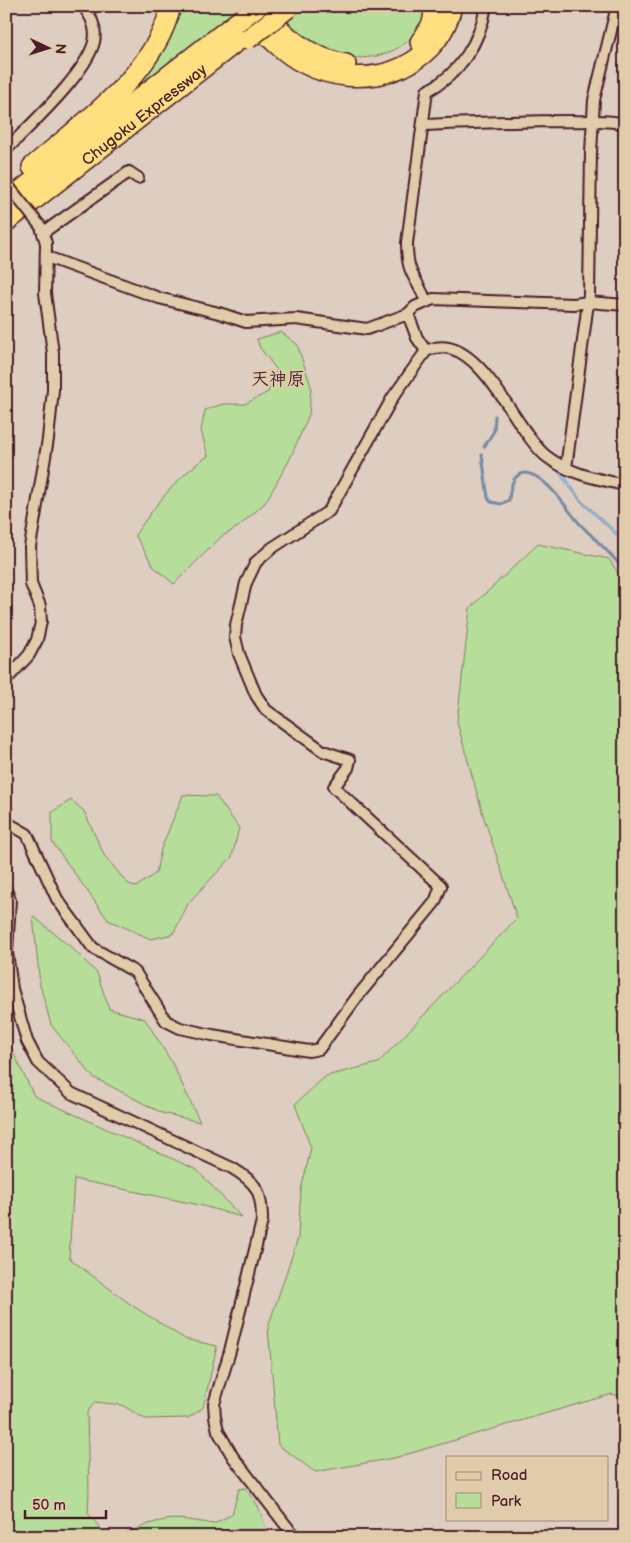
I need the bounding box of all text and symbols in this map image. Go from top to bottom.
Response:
north arrow [22,22,72,72]
text: N [52,43,69,55]
street label: Chugoku Expressway [78,60,212,170]
district label: 天神原 [251,369,305,390]
legend [446,1456,608,1520]
text: Road [491,1466,527,1485]
scale bar [25,1488,106,1520]
text: Park [491,1492,522,1511]
text: 50 m [32,1496,66,1515]

